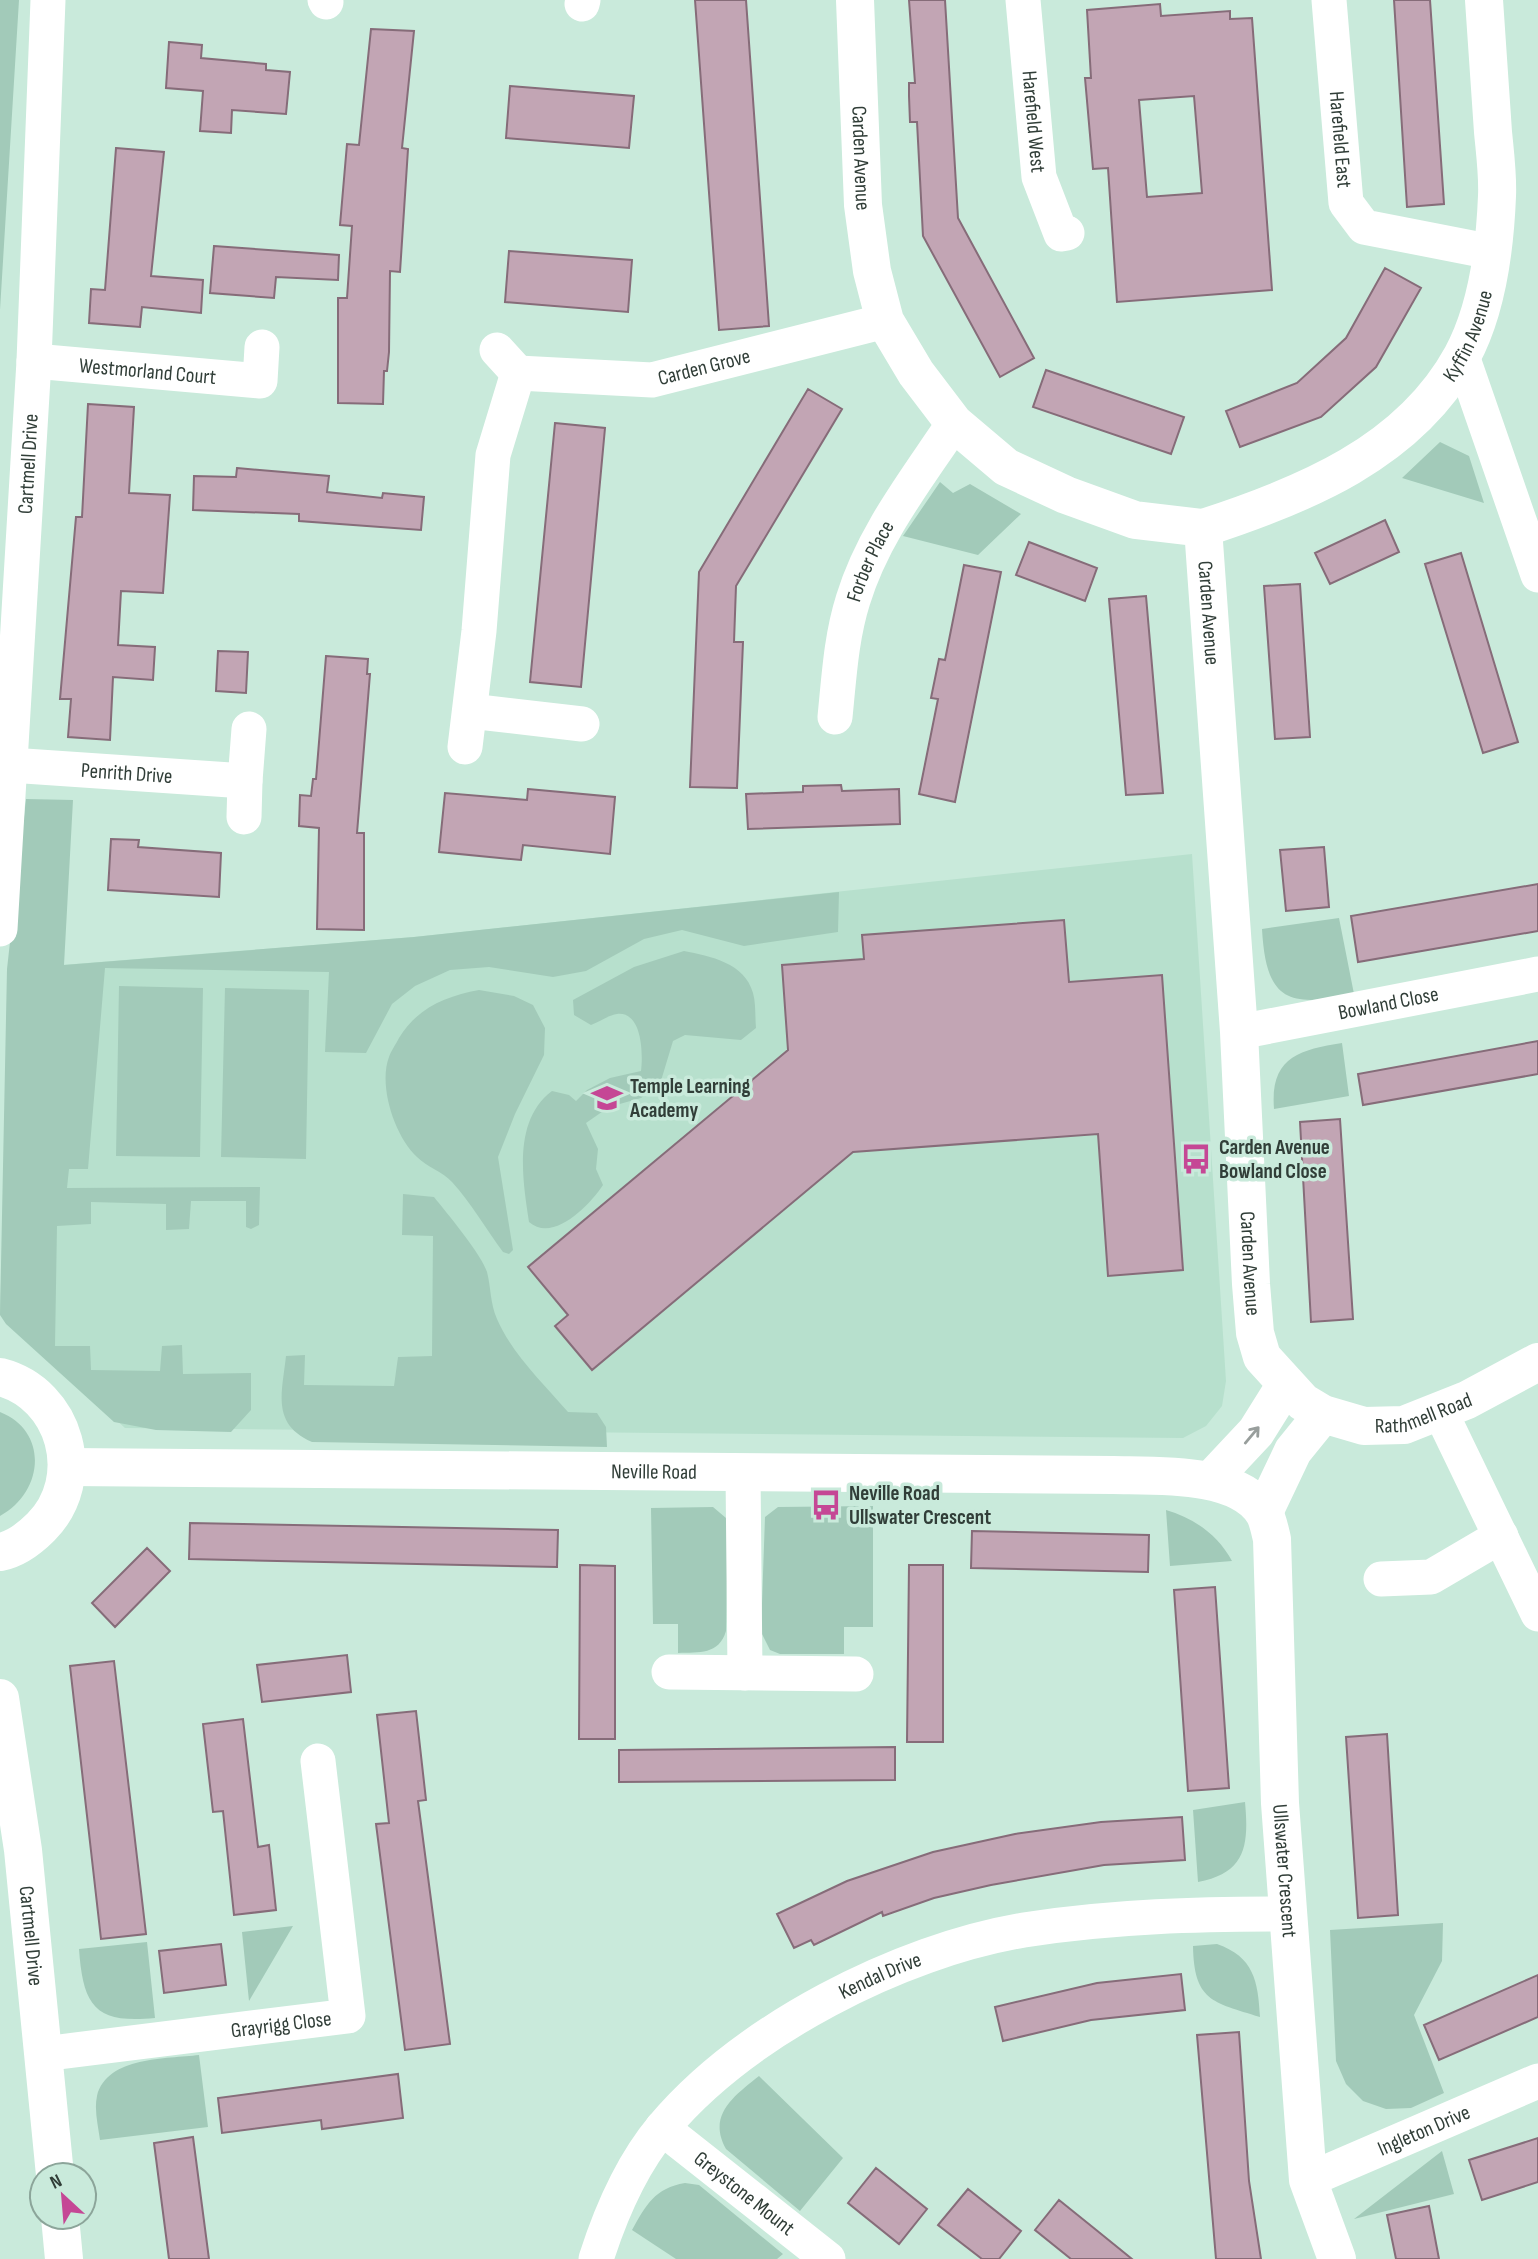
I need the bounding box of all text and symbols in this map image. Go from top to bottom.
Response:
street label: Harefield West [1016,69,1051,174]
street label: Harefield East [1324,90,1357,189]
street label: Carden Avenue [846,105,876,212]
street label: Kyffin Avenue [1438,288,1498,386]
street label: Carden Grove [655,344,753,391]
street label: Westmorland Court [78,353,217,390]
street label: Cartmell Drive [13,413,44,515]
street label: Forber Place [841,516,900,605]
street label: Carden Avenue [1192,560,1225,666]
street label: Penrith Drive [80,758,173,789]
street label: Bowland Close [1336,982,1441,1026]
place label: Temple Learning Academy [629,1074,750,1123]
school or university icon: Temple Learning Academy [590,1081,624,1115]
place label: Carden Avenue Bowland Close [1219,1135,1330,1184]
bus stop icon: Carden Avenue Bowland Close [1179,1142,1213,1176]
street label: Carden Avenue [1235,1211,1266,1317]
street label: Rathmell Road [1375,1387,1476,1439]
one-way arrow [1244,1427,1260,1445]
street label: Neville Road [611,1459,697,1485]
place label: Neville Road Ullswater Crescent [849,1481,991,1530]
bus stop icon: Neville Road Ullswater Crescent [809,1488,843,1522]
street label: Ullswater Crescent [1267,1803,1302,1938]
street label: Cartmell Drive [14,1885,48,1987]
street label: Kendal Drive [835,1947,925,2005]
street label: Grayrigg Close [229,2006,333,2043]
street label: Ingleton Drive [1374,2100,1474,2161]
street label: Greystone Mount [689,2146,800,2241]
north arrow [28,2161,98,2231]
text: N [47,2170,66,2195]

